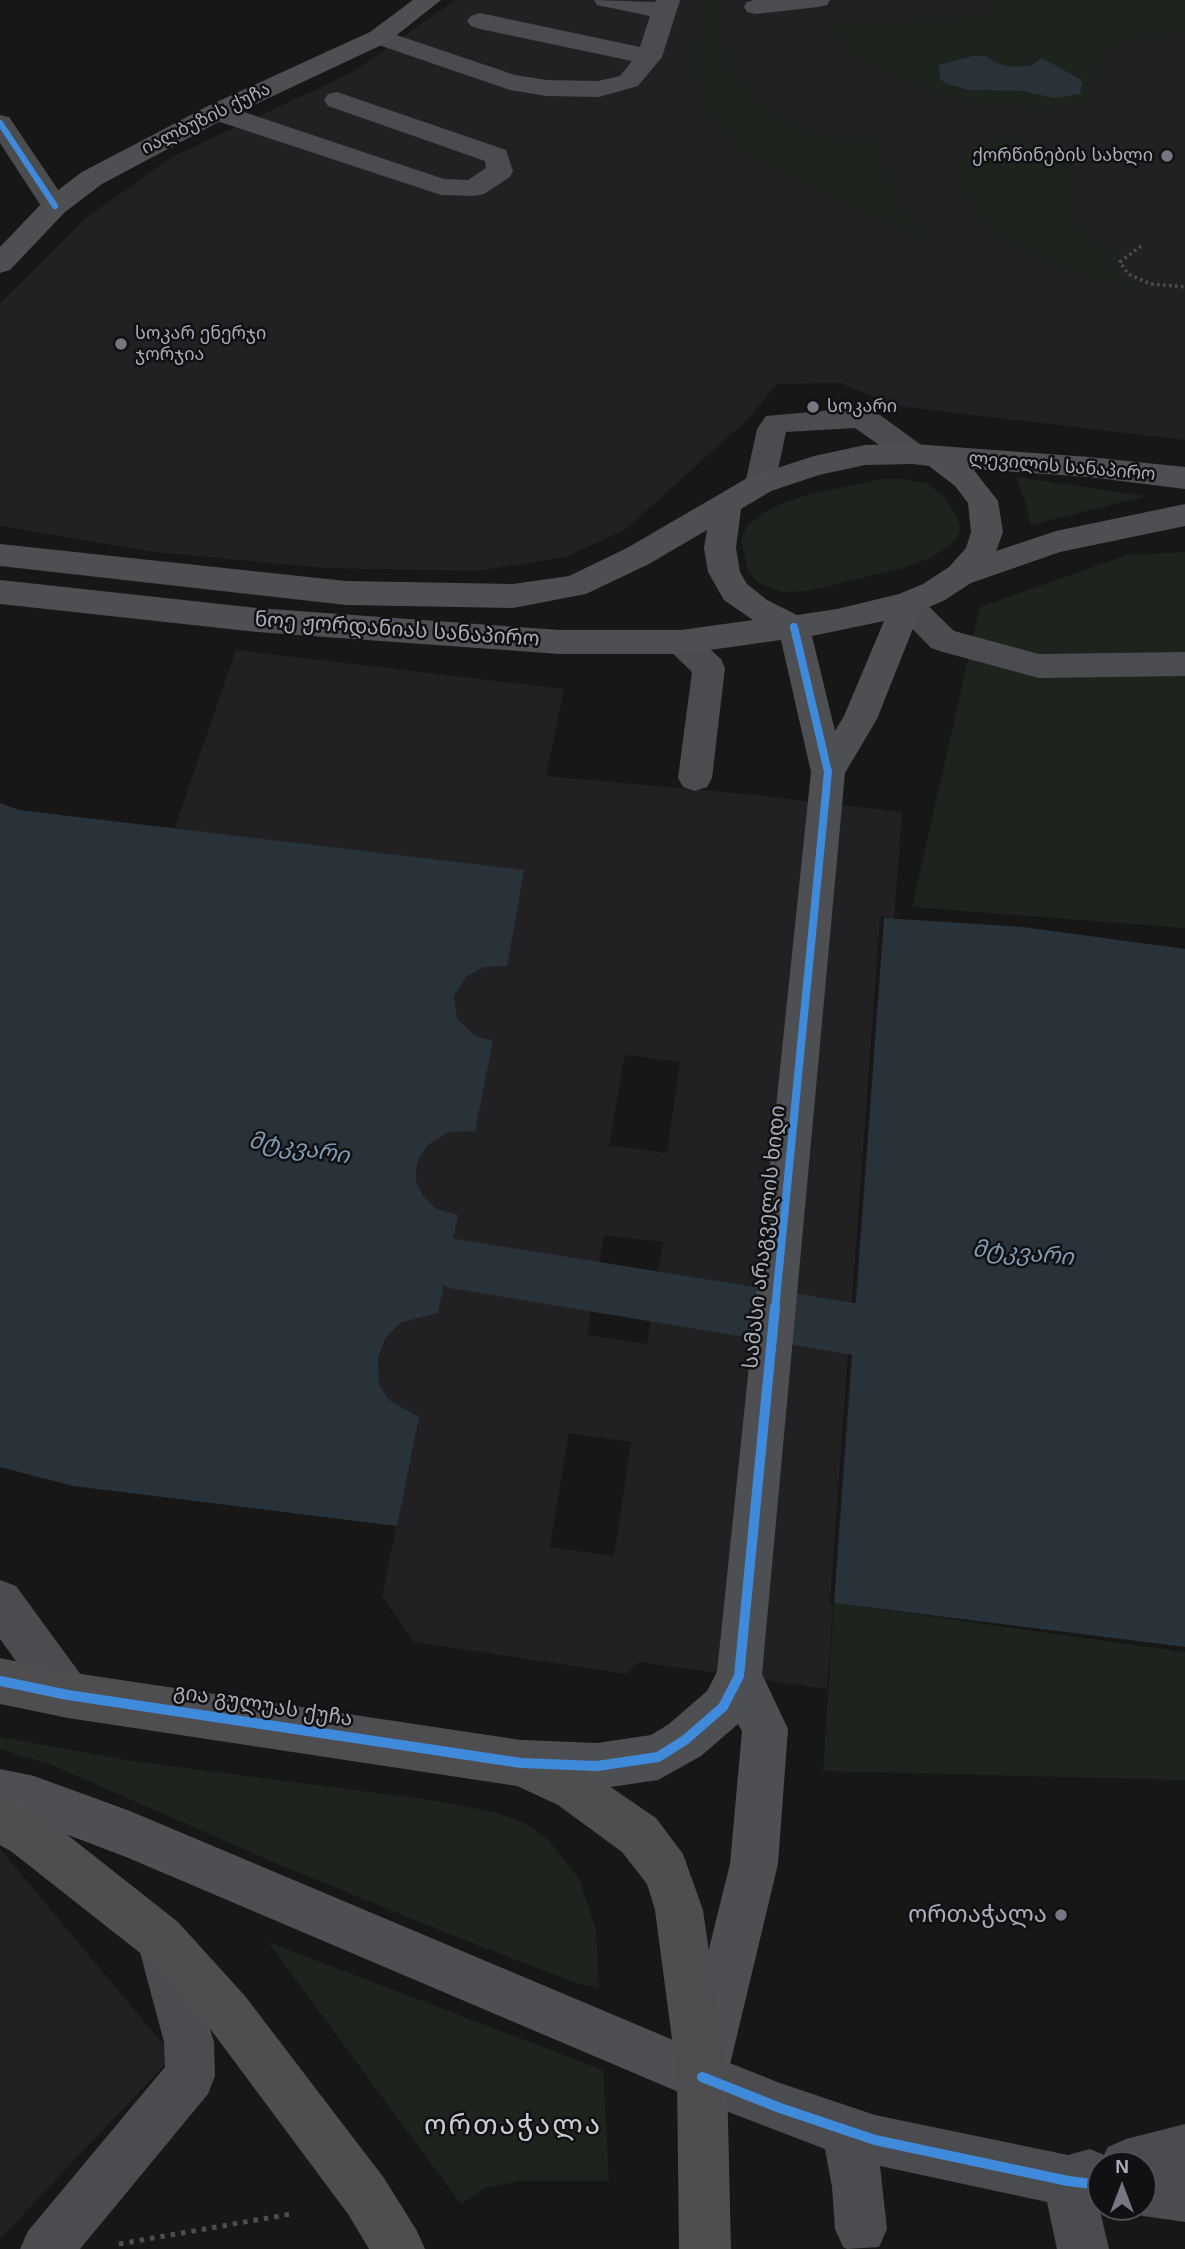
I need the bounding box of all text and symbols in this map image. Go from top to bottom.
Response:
street label: იალბუზის ქუჩა [138,78,274,160]
place label: ქორწინების სახლი [972,145,1153,167]
marker: ქორწინების სახლი [1159,148,1175,164]
place label: სოკარ ენერჯი ჯორჯია [135,323,266,366]
marker: სოკარ ენერჯი ჯორჯია [113,336,129,352]
place label: სოკარი [827,396,897,418]
marker: სოკარი [805,399,821,415]
street label: ლევილის სანაპირო [968,448,1156,486]
street label: ნოე ჟორდანიას სანაპირო [254,607,540,653]
street label: სამასი არაგველის ხიდი [739,1104,791,1370]
water label: მტკვარი [247,1127,351,1171]
water label: მტკვარი [971,1236,1075,1272]
street label: გია გულუას ქუჩა [172,1679,354,1733]
place label: ორთაჭალა [908,1901,1047,1929]
marker: ორთაჭალა [1053,1907,1069,1923]
district label: ორთაჭალა [425,2109,601,2143]
north arrow [1087,2151,1157,2221]
text: N [1115,2156,1129,2177]

